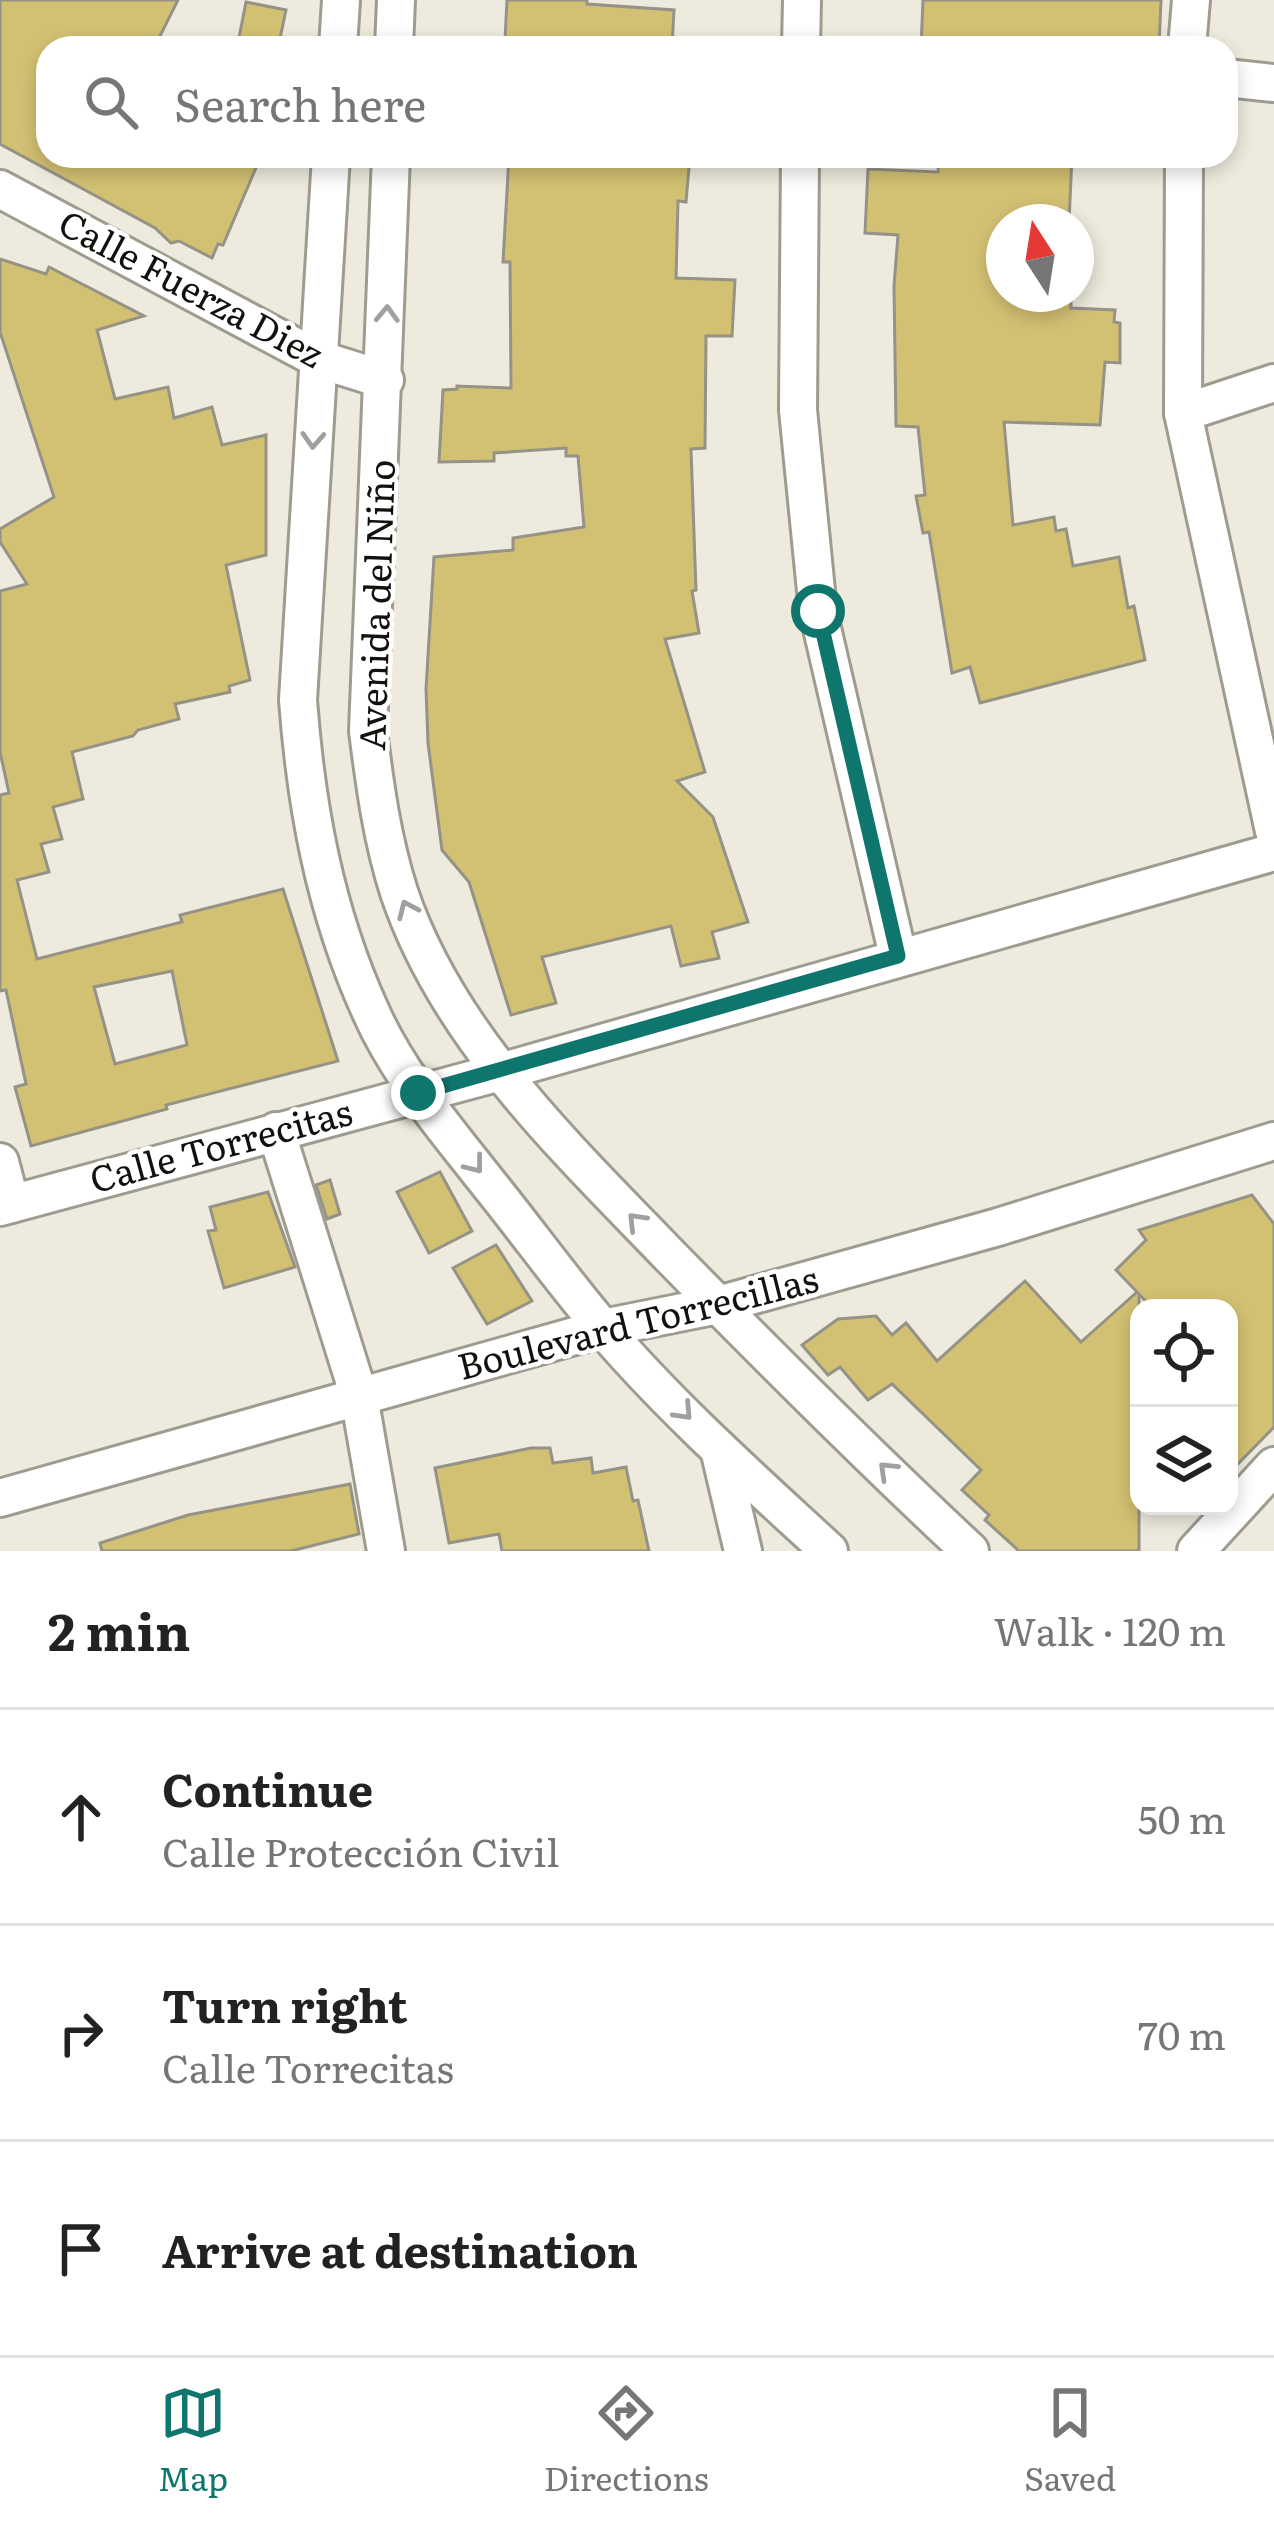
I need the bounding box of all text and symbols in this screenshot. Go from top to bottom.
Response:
search box [36,36,1238,168]
icon: search [78,69,144,135]
text: Search here [174,69,426,136]
street label: Calle Fuerza Diez [50,195,334,379]
north arrow [986,204,1094,312]
one-way arrow [373,304,399,323]
one-way arrow [300,431,326,450]
street label: Avenida del Niño [343,458,406,751]
route start [791,584,845,638]
one-way arrow [398,900,422,921]
route end [391,1066,445,1120]
street label: Calle Torrecitas [83,1083,357,1204]
one-way arrow [460,1152,482,1174]
one-way arrow [628,1213,650,1235]
street label: Boulevard Torrecillas [452,1250,823,1391]
map controls [1130,1299,1238,1515]
button: locate [1130,1299,1238,1407]
one-way arrow [670,1399,692,1420]
button: layers [1130,1407,1238,1515]
one-way arrow [879,1462,900,1484]
text: 2 min [48,1591,191,1667]
text: Walk · 120 m [994,1600,1226,1658]
text: Continue [162,1754,373,1821]
icon: ahead [48,1784,114,1850]
text: 50 m [1138,1788,1226,1846]
text: Calle Protección Civil [162,1821,559,1879]
text: Turn right [162,1970,408,2037]
icon: right [48,2000,114,2066]
text: 70 m [1138,2004,1226,2062]
text: Calle Torrecitas [162,2037,454,2095]
text: Arrive at destination [162,2215,638,2282]
icon: arrive [48,2216,114,2282]
tab: Map [158,2380,228,2501]
tab: Directions [544,2380,709,2501]
tab: Saved [1024,2380,1116,2501]

